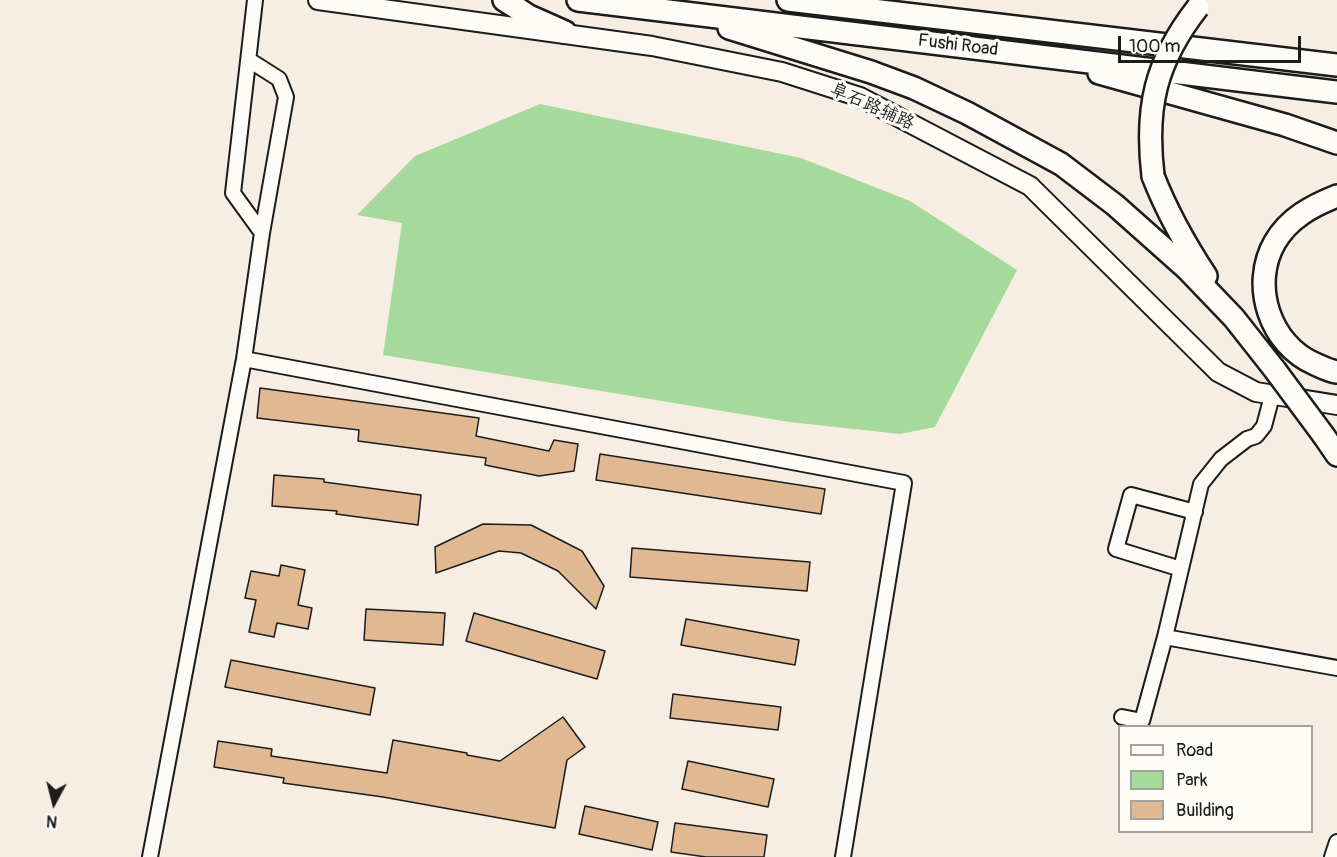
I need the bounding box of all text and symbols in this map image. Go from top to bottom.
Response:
scale bar [1121,24,1304,62]
street label: Fushi Road [917,30,999,62]
text: 100 m [1129,35,1181,58]
street label: 阜石路辅路 [826,79,918,135]
legend [1118,725,1313,833]
text: Road [1176,739,1213,762]
text: Park [1176,769,1208,792]
north arrow [24,773,84,833]
text: Building [1176,799,1234,822]
text: N [45,810,58,831]

